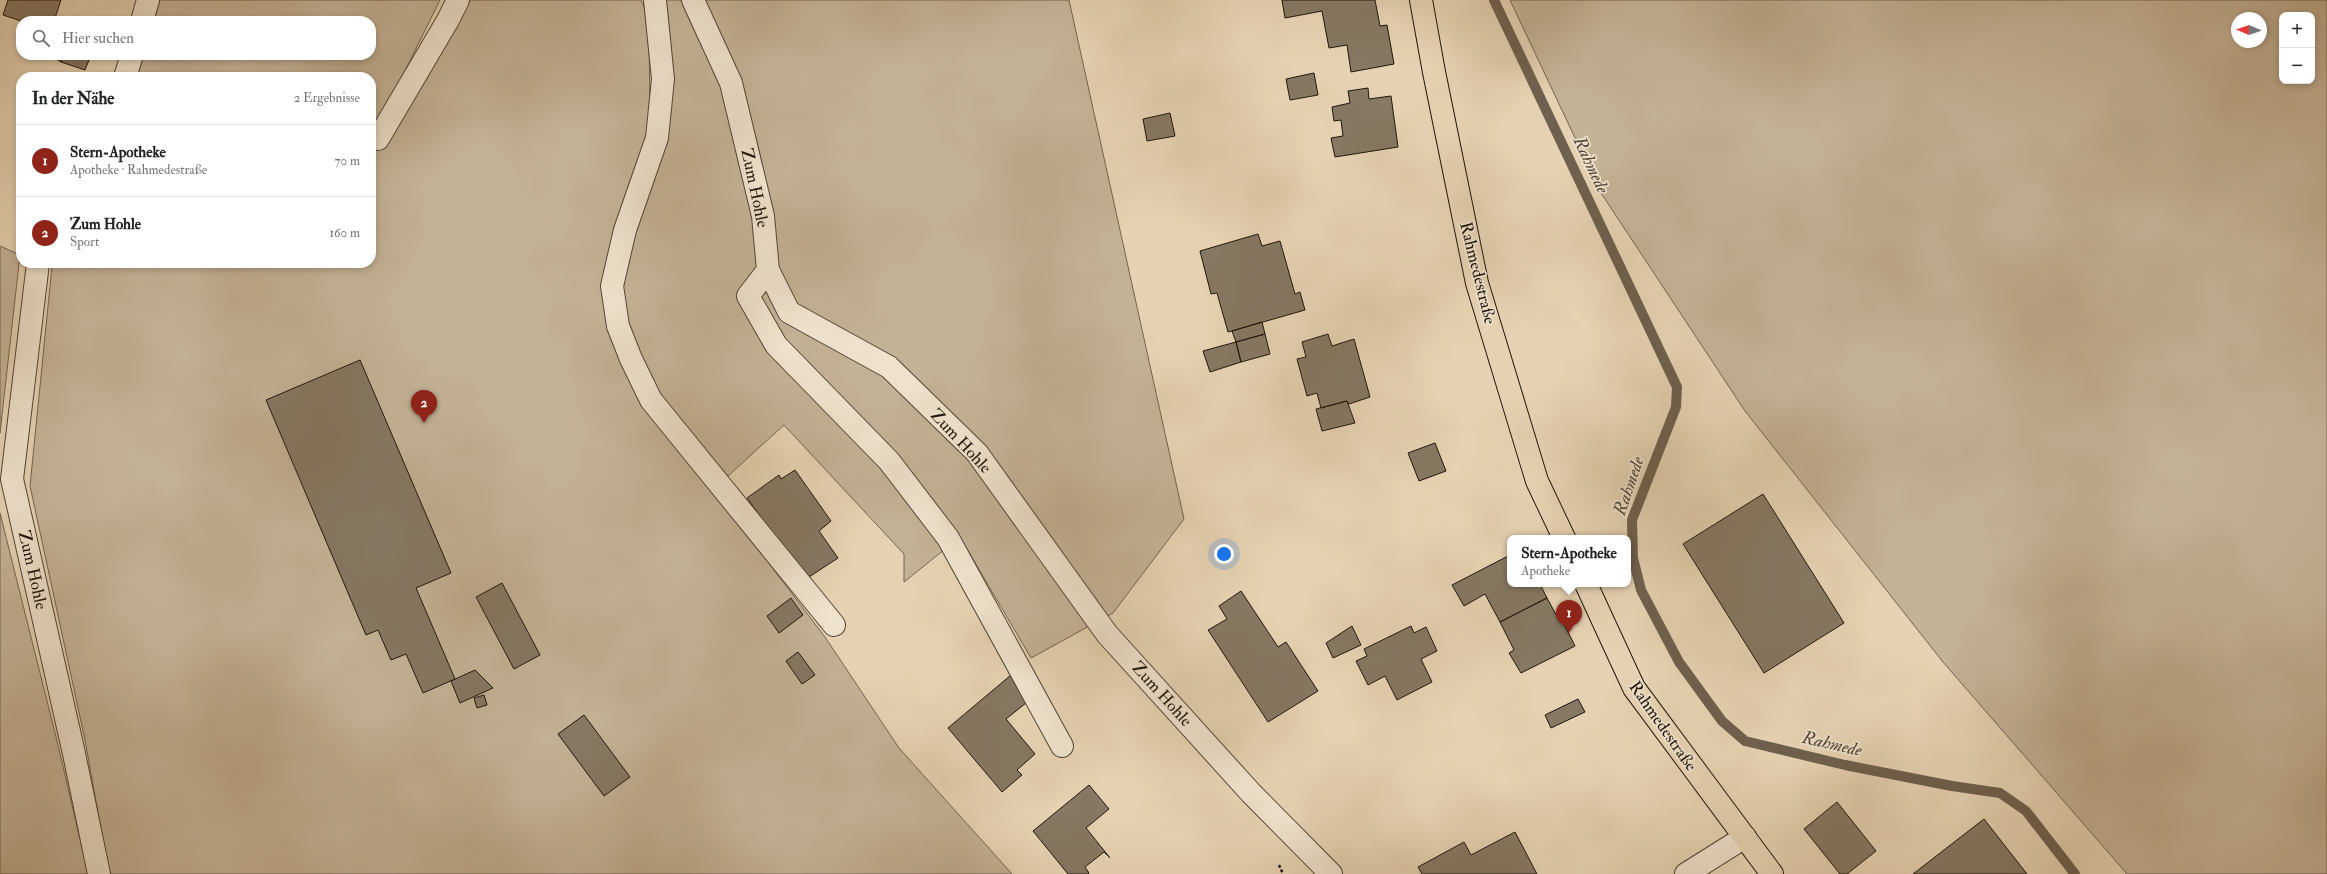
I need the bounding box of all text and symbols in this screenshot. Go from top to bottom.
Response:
north arrow [2231,12,2267,48]
map controls [2279,12,2315,84]
button: + [2279,12,2315,48]
search box [16,16,376,60]
icon: search [30,27,52,49]
text: Hier suchen [62,29,134,48]
button: − [2279,48,2315,84]
text: In der Nähe [32,88,114,109]
text: 2 Ergebnisse [294,90,360,106]
water label: Rahmede [1567,132,1615,198]
text: Stern-Apotheke [70,143,166,162]
street label: Zum Hohle [736,146,774,230]
text: 1 [43,153,47,169]
text: 70 m [335,153,360,169]
text: Apotheke · Rahmedestraße [70,162,207,178]
text: Zum Hohle [70,215,141,234]
street label: Rahmedestraße [1455,220,1501,326]
text: 2 [42,225,48,241]
text: 160 m [329,225,360,241]
text: Sport [70,234,99,250]
pin: 2 [411,390,437,423]
street label: Zum Hohle [926,404,996,478]
water label: Rahmede [1608,453,1650,519]
street label: Zum Hohle [14,528,52,612]
popup [1507,535,1631,587]
your location [1214,544,1234,564]
text: Stern-Apotheke [1521,544,1617,563]
text: Apotheke [1521,563,1570,579]
pin: 1 [1556,600,1582,633]
street label: Zum Hohle [1127,657,1197,731]
street label: Rahmedestraße [1624,677,1702,775]
water label: Rahmede [1799,726,1865,762]

